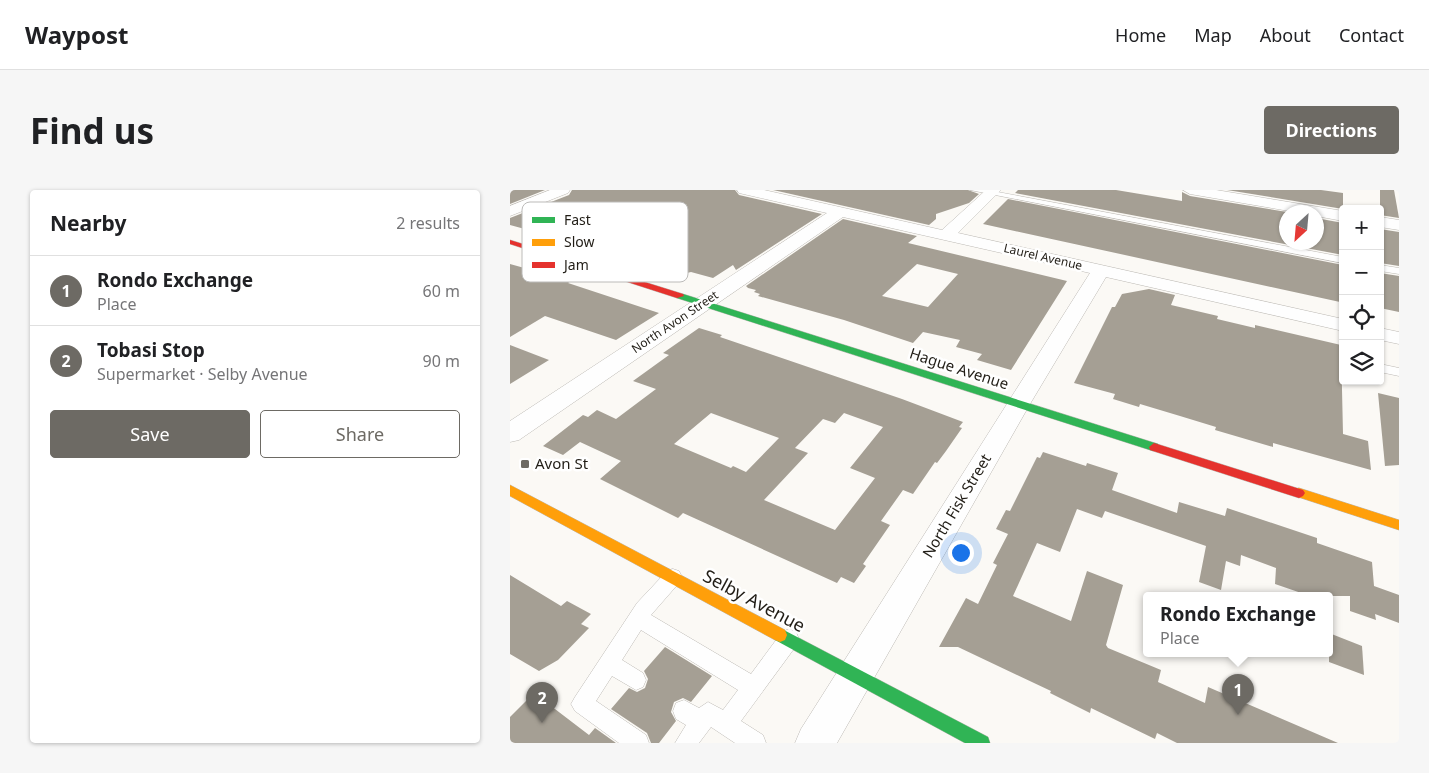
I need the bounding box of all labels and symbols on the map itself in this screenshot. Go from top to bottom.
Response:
legend [522,202,688,282]
north arrow [1279,205,1324,250]
text: Fast [564,210,591,229]
text: Slow [564,232,595,251]
street label: Laurel Avenue [1002,239,1084,274]
text: Jam [562,255,589,274]
street label: North Avon Street [628,286,722,357]
street label: Hague Avenue [907,343,1011,393]
street label: North Fisk Street [917,449,995,561]
place label: Avon St [535,453,589,473]
marker: Avon St [519,458,531,470]
your location [948,540,974,566]
street label: Selby Avenue [699,563,810,637]
pin: 1 [1222,674,1254,715]
pin: 2 [526,682,558,723]

